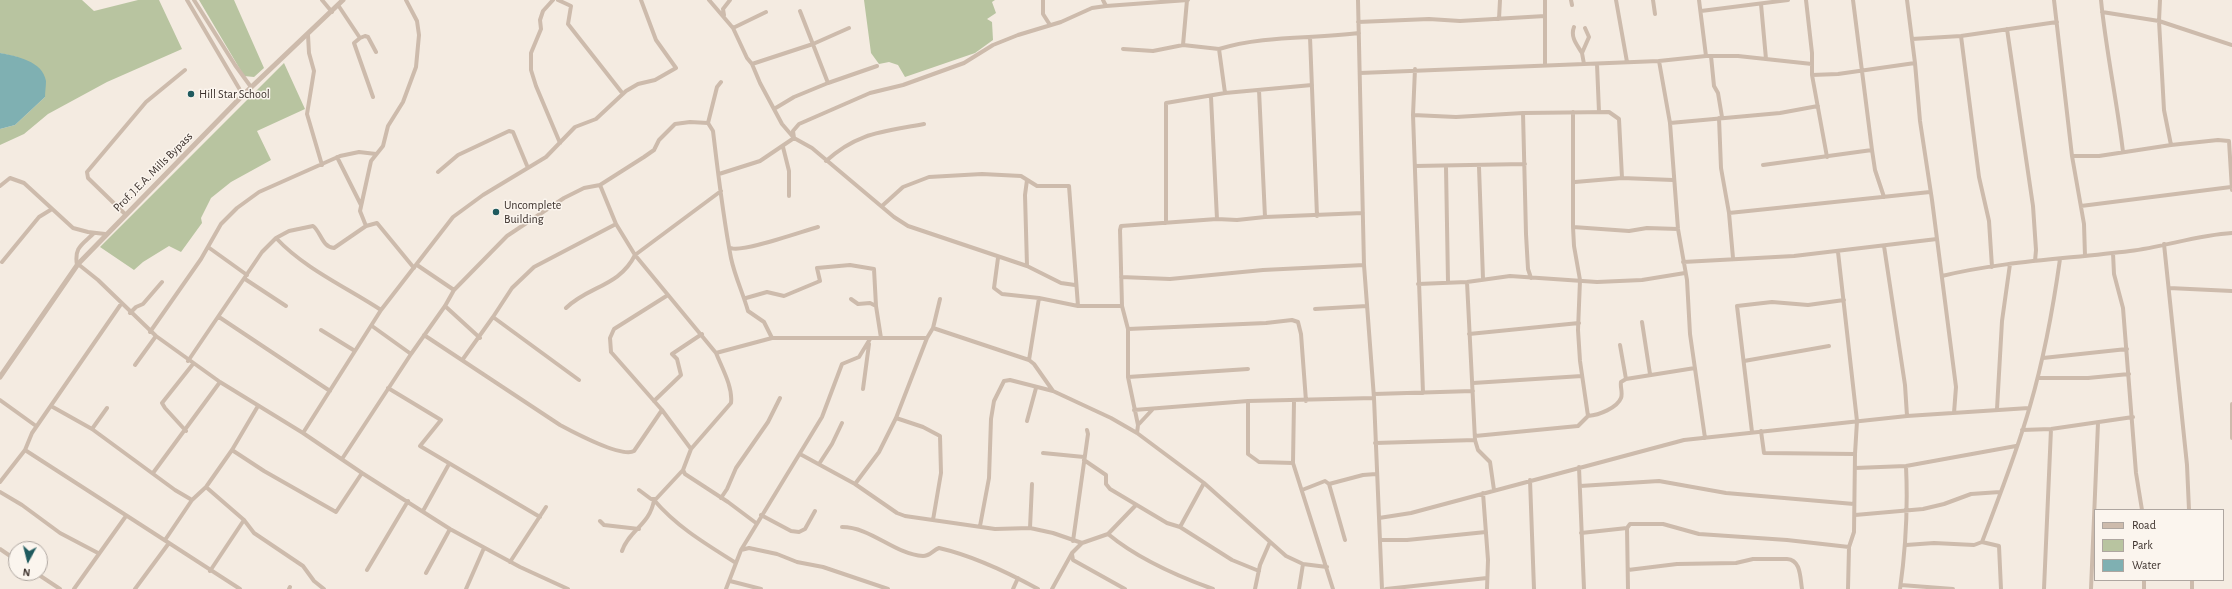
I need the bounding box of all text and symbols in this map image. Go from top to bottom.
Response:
place label: Hill Star School [199,87,270,101]
marker: Hill Star School [186,89,196,99]
street label: Prof. J.E.A. Mills Bypass [110,129,196,215]
place label: Uncomplete Building [504,198,561,226]
marker: Uncomplete Building [491,207,501,217]
legend [2094,509,2224,581]
text: Road [2132,519,2156,531]
text: Park [2132,539,2153,551]
north arrow [8,541,48,581]
text: Water [2132,559,2161,571]
text: N [22,566,31,578]

